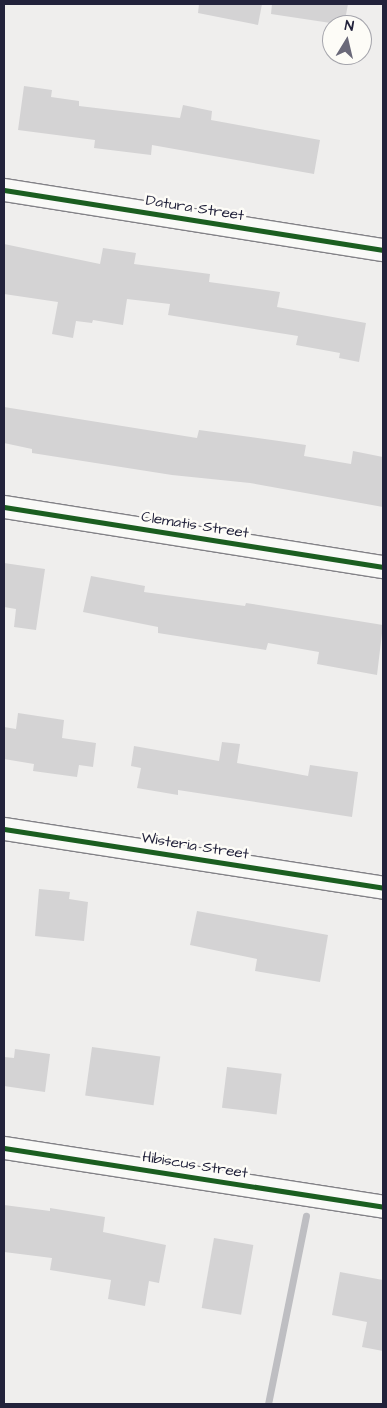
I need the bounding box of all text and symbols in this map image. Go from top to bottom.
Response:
north arrow [322,15,372,65]
text: N [343,16,355,37]
street label: Datura Street [145,191,245,225]
street label: Clematis Street [140,508,250,542]
street label: Wisteria Street [140,829,250,863]
street label: Hibiscus Street [141,1148,249,1182]

